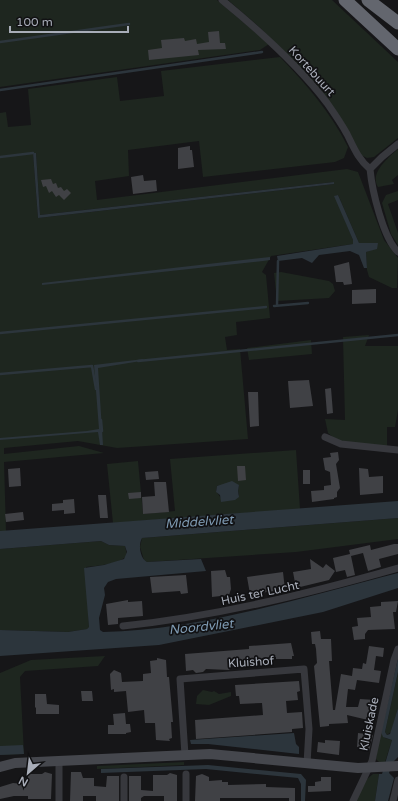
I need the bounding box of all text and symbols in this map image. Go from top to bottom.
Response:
scale bar [10,8,128,34]
text: 100 m [16,15,53,29]
street label: Kortebuurt [286,43,338,99]
water label: Middelvliet [164,511,236,532]
street label: Huis ter Lucht [220,578,301,608]
water label: Noordvliet [168,615,236,638]
street label: Kluishof [227,653,275,671]
street label: Kluiskade [356,696,382,752]
north arrow [8,753,48,793]
text: N [17,774,30,789]

